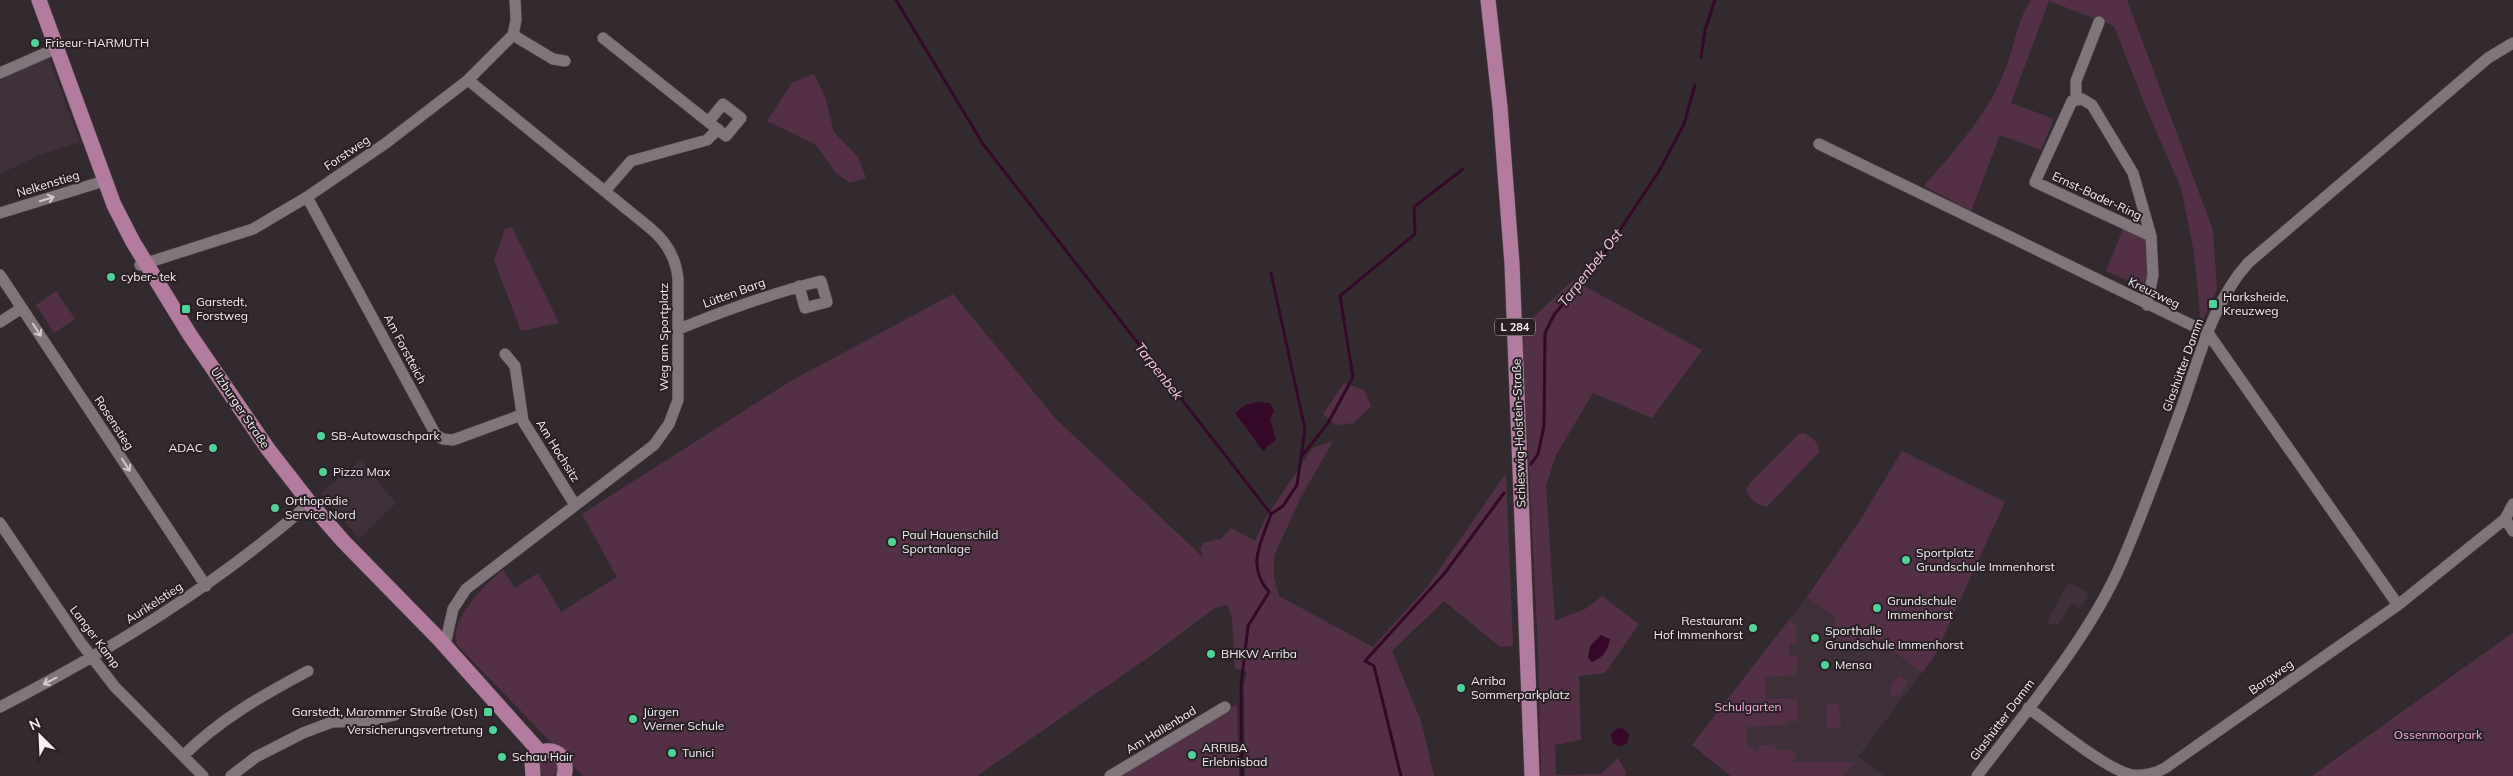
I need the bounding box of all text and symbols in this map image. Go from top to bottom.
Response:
place label: Friseur-HARMUTH [45,35,149,50]
marker: Friseur-HARMUTH [29,37,41,49]
street label: Forstweg [321,132,372,173]
street label: Nelkenstieg [15,167,81,200]
street label: Ernst-Bader-Ring [2050,168,2144,223]
one-way arrow [38,193,54,203]
water label: Tarpenbek Ost [1554,224,1627,311]
place label: cyber- tek [121,269,177,284]
marker: cyber- tek [105,271,117,283]
street label: Lütten Barg [701,274,767,311]
street label: Kreuzweg [2126,274,2182,311]
street label: Weg am Sportplatz [656,283,671,391]
place label: Harksheide, Kreuzweg [2223,289,2289,318]
place label: Garstedt, Forstweg [196,294,248,323]
marker: Harksheide, Kreuzweg [2207,298,2219,310]
marker: Garstedt, Forstweg [180,303,192,315]
street label: Am Forstteich [381,311,430,386]
street label: Glashütter Damm [2159,316,2206,414]
road number: L 284 [1495,318,1535,336]
one-way arrow [32,322,42,336]
water label: Tarpenbek [1131,339,1188,404]
street label: Schleswig-Holstein-Straße [1508,358,1529,508]
street label: Ulzburger Straße [208,364,273,451]
street label: Rosenstieg [91,393,137,452]
street label: Am Hochsitz [533,417,584,485]
place label: SB-Autowaschpark [331,428,440,443]
marker: SB-Autowaschpark [315,430,327,442]
place label: ADAC [168,440,203,455]
marker: ADAC [207,442,219,454]
one-way arrow [121,458,131,472]
place label: Pizza Max [333,464,391,479]
marker: Pizza Max [317,466,329,478]
place label: Orthopädie Service Nord [285,493,356,522]
marker: Orthopädie Service Nord [269,502,281,514]
place label: Paul Hauenschild Sportanlage [902,527,998,556]
marker: Paul Hauenschild Sportanlage [886,536,898,548]
place label: Sportplatz Grundschule Immenhorst [1916,545,2055,574]
marker: Sportplatz Grundschule Immenhorst [1900,554,1912,566]
street label: Aurikelstieg [122,579,185,627]
place label: Grundschule Immenhorst [1887,593,1957,622]
street label: Langer Kamp [67,602,124,671]
marker: Grundschule Immenhorst [1871,602,1883,614]
place label: Restaurant Hof Immenhorst [1654,613,1743,642]
marker: Restaurant Hof Immenhorst [1747,622,1759,634]
place label: Sporthalle Grundschule Immenhorst [1825,623,1964,652]
marker: Sporthalle Grundschule Immenhorst [1809,632,1821,644]
place label: BHKW Arriba [1221,646,1297,661]
marker: BHKW Arriba [1205,648,1217,660]
street label: Bargweg [2246,656,2296,697]
place label: Mensa [1835,657,1872,672]
marker: Mensa [1819,659,1831,671]
place label: Arriba Sommerparkplatz [1471,673,1570,702]
street label: Glashütter Damm [1966,676,2037,763]
one-way arrow [43,677,58,686]
marker: Arriba Sommerparkplatz [1455,682,1467,694]
park label: Schulgarten [1714,699,1782,714]
street label: Am Hallenbad [1123,703,1199,757]
place label: Garstedt, Marommer Straße (Ost) [292,704,478,719]
place label: Jürgen Werner Schule [643,704,724,733]
marker: Garstedt, Marommer Straße (Ost) [482,706,494,718]
north arrow [15,711,65,761]
marker: Jürgen Werner Schule [627,713,639,725]
text: N [26,714,43,734]
place label: Versicherungsvertretung [347,722,483,737]
marker: Versicherungsvertretung [487,724,499,736]
park label: Ossenmoorpark [2394,727,2483,742]
place label: ARRIBA Erlebnisbad [1202,740,1267,769]
place label: Tunici [682,745,714,760]
marker: Tunici [666,747,678,759]
place label: Schau Hair [512,749,574,764]
marker: ARRIBA Erlebnisbad [1186,749,1198,761]
marker: Schau Hair [496,751,508,763]

